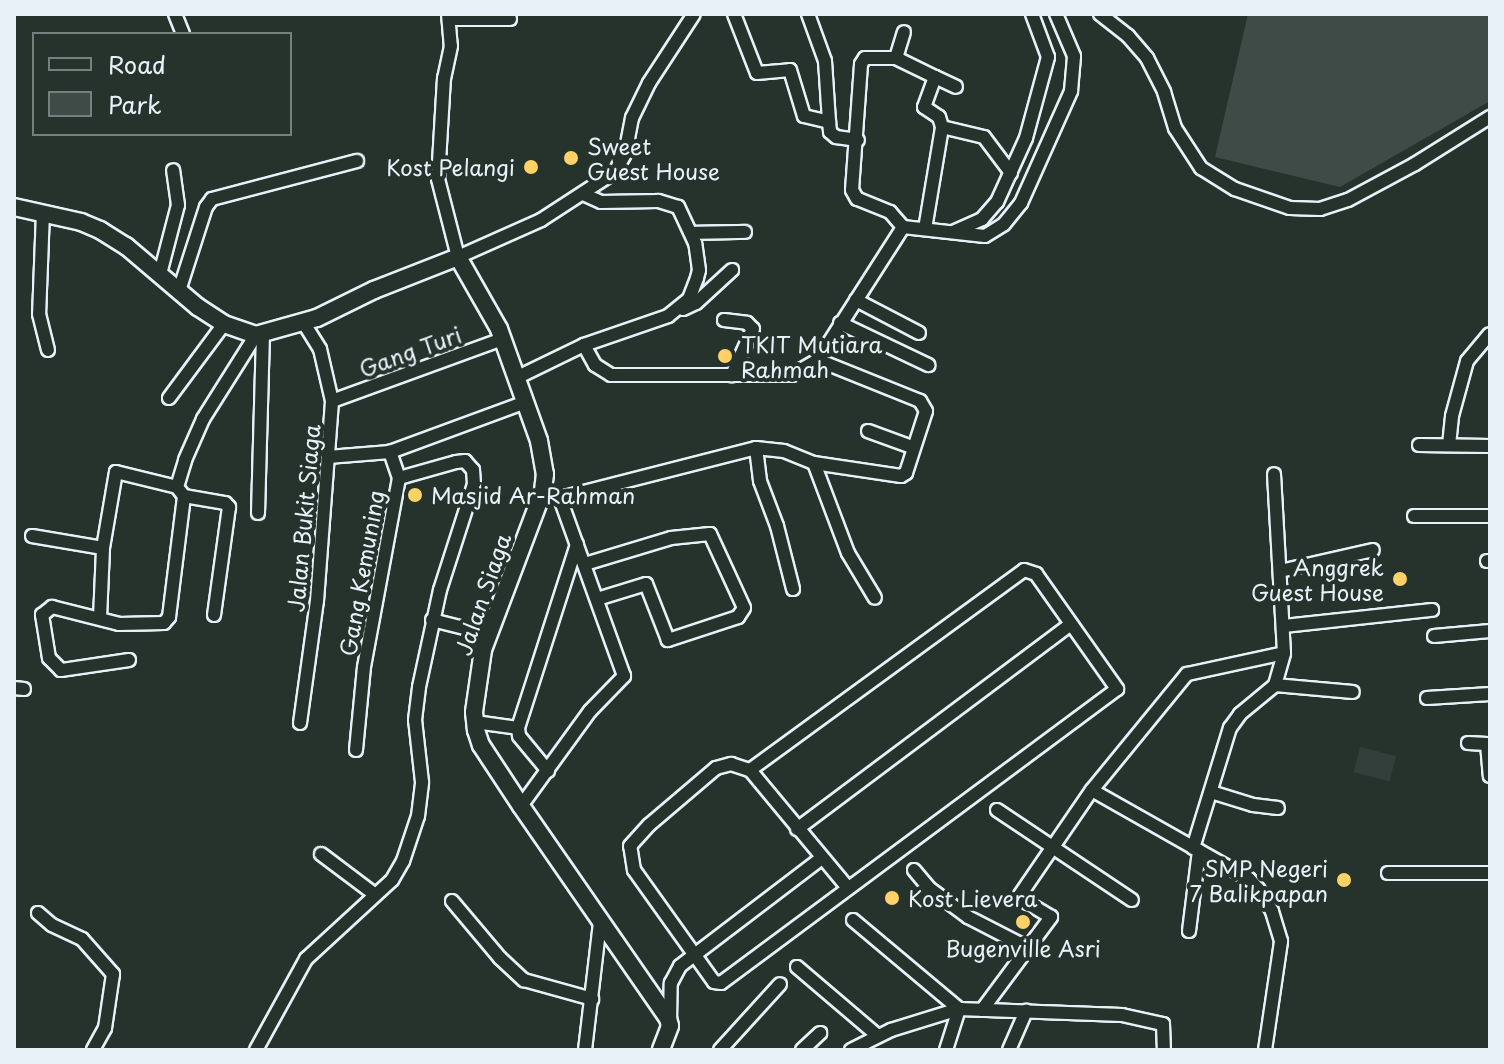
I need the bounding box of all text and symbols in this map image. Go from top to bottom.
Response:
legend [32,32,292,136]
text: Road [108,46,166,82]
text: Park [108,86,162,122]
place label: Sweet Guest House [587,132,720,184]
marker: Sweet Guest House [562,149,580,167]
place label: Kost Pelangi [387,154,515,180]
marker: Kost Pelangi [522,158,540,176]
street label: Gang Turi [356,320,464,382]
place label: TKIT Mutiara Rahmah [741,330,885,382]
marker: TKIT Mutiara Rahmah [716,347,734,365]
street label: Jalan Bukit Siaga [282,422,324,614]
place label: Masjid Ar-Rahman [431,482,635,508]
marker: Masjid Ar-Rahman [406,486,424,504]
street label: Gang Kemuning [333,487,389,659]
street label: Jalan Siaga [449,530,515,658]
place label: Anggrek Guest House [1251,553,1384,604]
marker: Anggrek Guest House [1391,570,1409,588]
place label: SMP Negeri 7 Balikpapan [1188,854,1328,906]
marker: SMP Negeri 7 Balikpapan [1335,871,1353,889]
place label: Kost Lievera [908,885,1036,911]
marker: Kost Lievera [883,889,901,907]
marker: Bugenville Asri [1014,913,1032,931]
place label: Bugenville Asri [945,935,1101,961]

